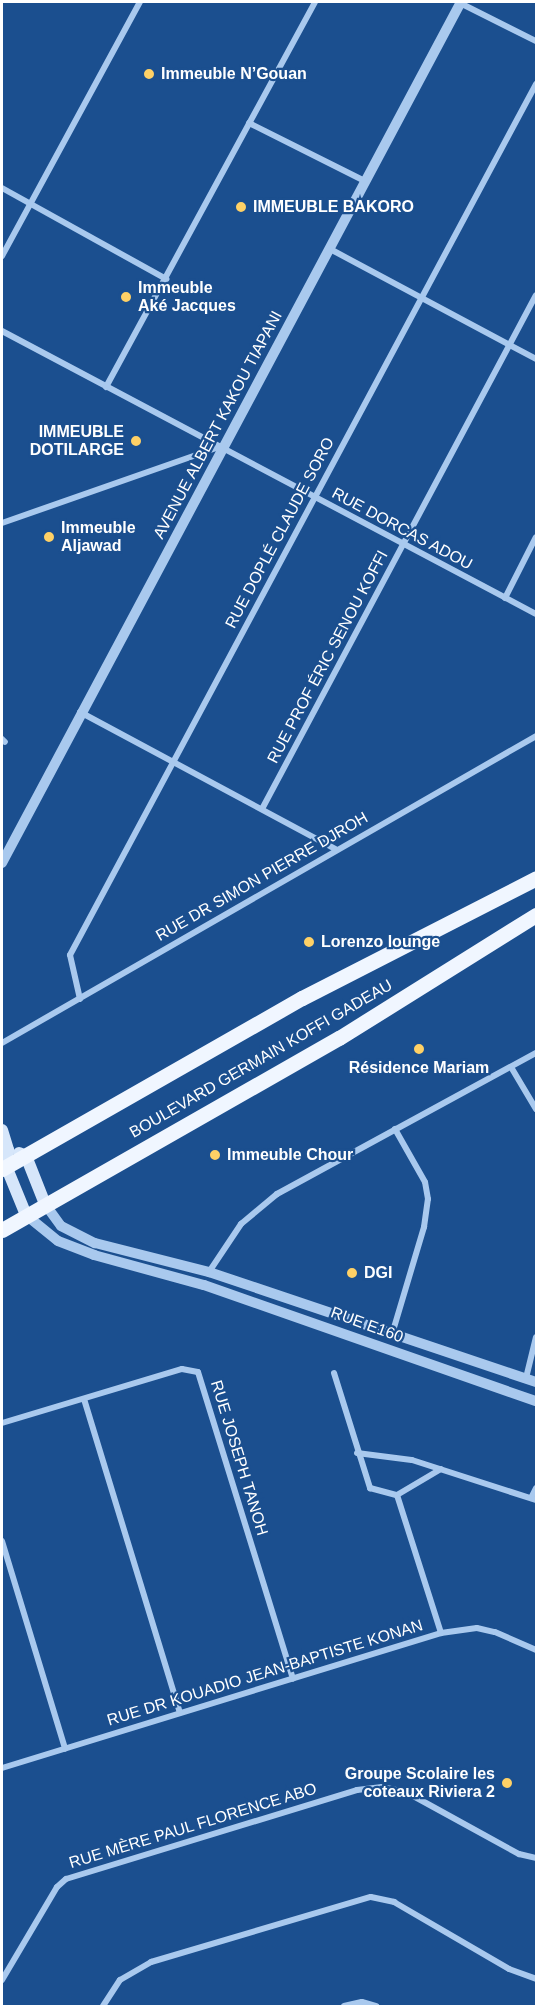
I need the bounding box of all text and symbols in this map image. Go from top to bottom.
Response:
place label: Immeuble N’Gouan [161,64,307,84]
marker: Immeuble N’Gouan [142,67,156,81]
place label: IMMEUBLE BAKORO [253,197,414,217]
marker: IMMEUBLE BAKORO [234,200,248,214]
place label: Immeuble Aké Jacques [138,278,236,316]
marker: Immeuble Aké Jacques [119,290,133,304]
street label: AVENUE ALBERT KAKOU TIAPANI [149,307,287,543]
place label: IMMEUBLE DOTILARGE [30,422,124,460]
marker: IMMEUBLE DOTILARGE [129,434,143,448]
street label: RUE DOPLÉ CLAUDE SORO [221,434,339,632]
street label: RUE DORCAS ADOU [328,484,476,574]
place label: Immeuble Aljawad [61,518,136,556]
marker: Immeuble Aljawad [42,530,56,544]
street label: RUE PROF ÉRIC SENOU KOFFI [264,547,392,767]
street label: RUE DR SIMON PIERRE DJROH [152,808,372,946]
place label: Lorenzo lounge [321,932,440,952]
marker: Lorenzo lounge [302,935,316,949]
street label: BOULEVARD GERMAIN KOFFI GADEAU [126,976,396,1142]
marker: Résidence Mariam [412,1042,426,1056]
place label: Résidence Mariam [349,1058,489,1078]
place label: Immeuble Chour [227,1145,353,1165]
marker: Immeuble Chour [208,1148,222,1162]
place label: DGI [364,1263,392,1283]
marker: DGI [345,1266,359,1280]
street label: RUE E160 [328,1303,406,1347]
street label: RUE JOSEPH TANOH [206,1378,272,1538]
street label: RUE DR KOUADIO JEAN-BAPTISTE KONAN [105,1616,425,1730]
place label: Groupe Scolaire les coteaux Riviera 2 [345,1764,495,1802]
marker: Groupe Scolaire les coteaux Riviera 2 [500,1776,514,1790]
street label: RUE MÈRE PAUL FLORENCE ABO [66,1779,320,1873]

